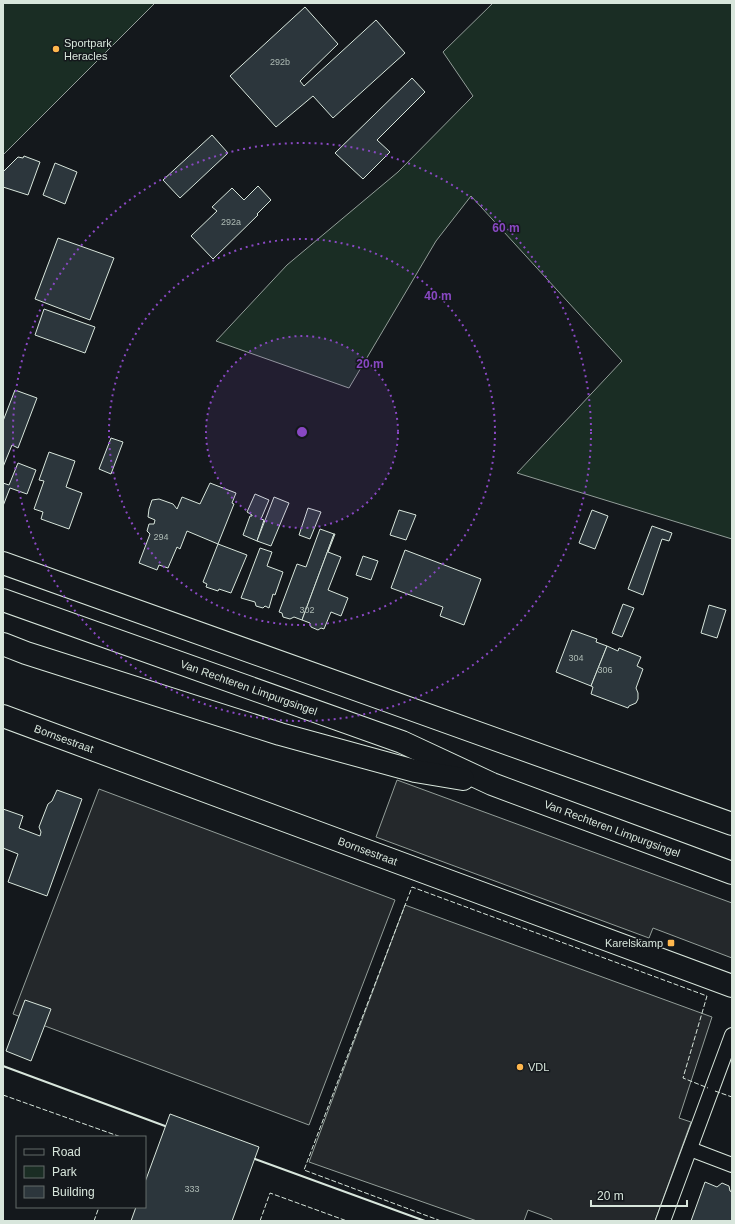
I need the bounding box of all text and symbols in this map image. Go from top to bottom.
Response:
place label: Sportpark Heracles [64,37,112,62]
marker: Sportpark Heracles [51,44,61,54]
house number: 292b [270,57,290,67]
house number: 292a [221,217,241,227]
text: 60 m [492,221,520,235]
text: 40 m [424,289,452,303]
text: 20 m [356,357,384,371]
centre of rings [295,425,309,439]
house number: 294 [153,532,169,542]
house number: 302 [299,605,315,615]
house number: 304 [568,653,584,663]
street label: Van Rechteren Limpurgsingel [179,658,319,717]
house number: 306 [597,665,613,675]
street label: Bornsestraat [33,722,95,755]
street label: Van Rechteren Limpurgsingel [542,798,682,859]
street label: Bornsestraat [336,835,399,868]
place label: Karelskamp [605,937,663,949]
marker: Karelskamp [666,938,676,948]
place label: VDL [528,1061,549,1073]
marker: VDL [515,1062,525,1072]
legend [16,1136,146,1208]
text: Road [52,1145,81,1159]
text: Park [52,1165,78,1179]
scale bar [591,1182,687,1208]
house number: 333 [184,1184,200,1194]
text: Building [52,1185,95,1199]
text: 20 m [597,1189,624,1203]

